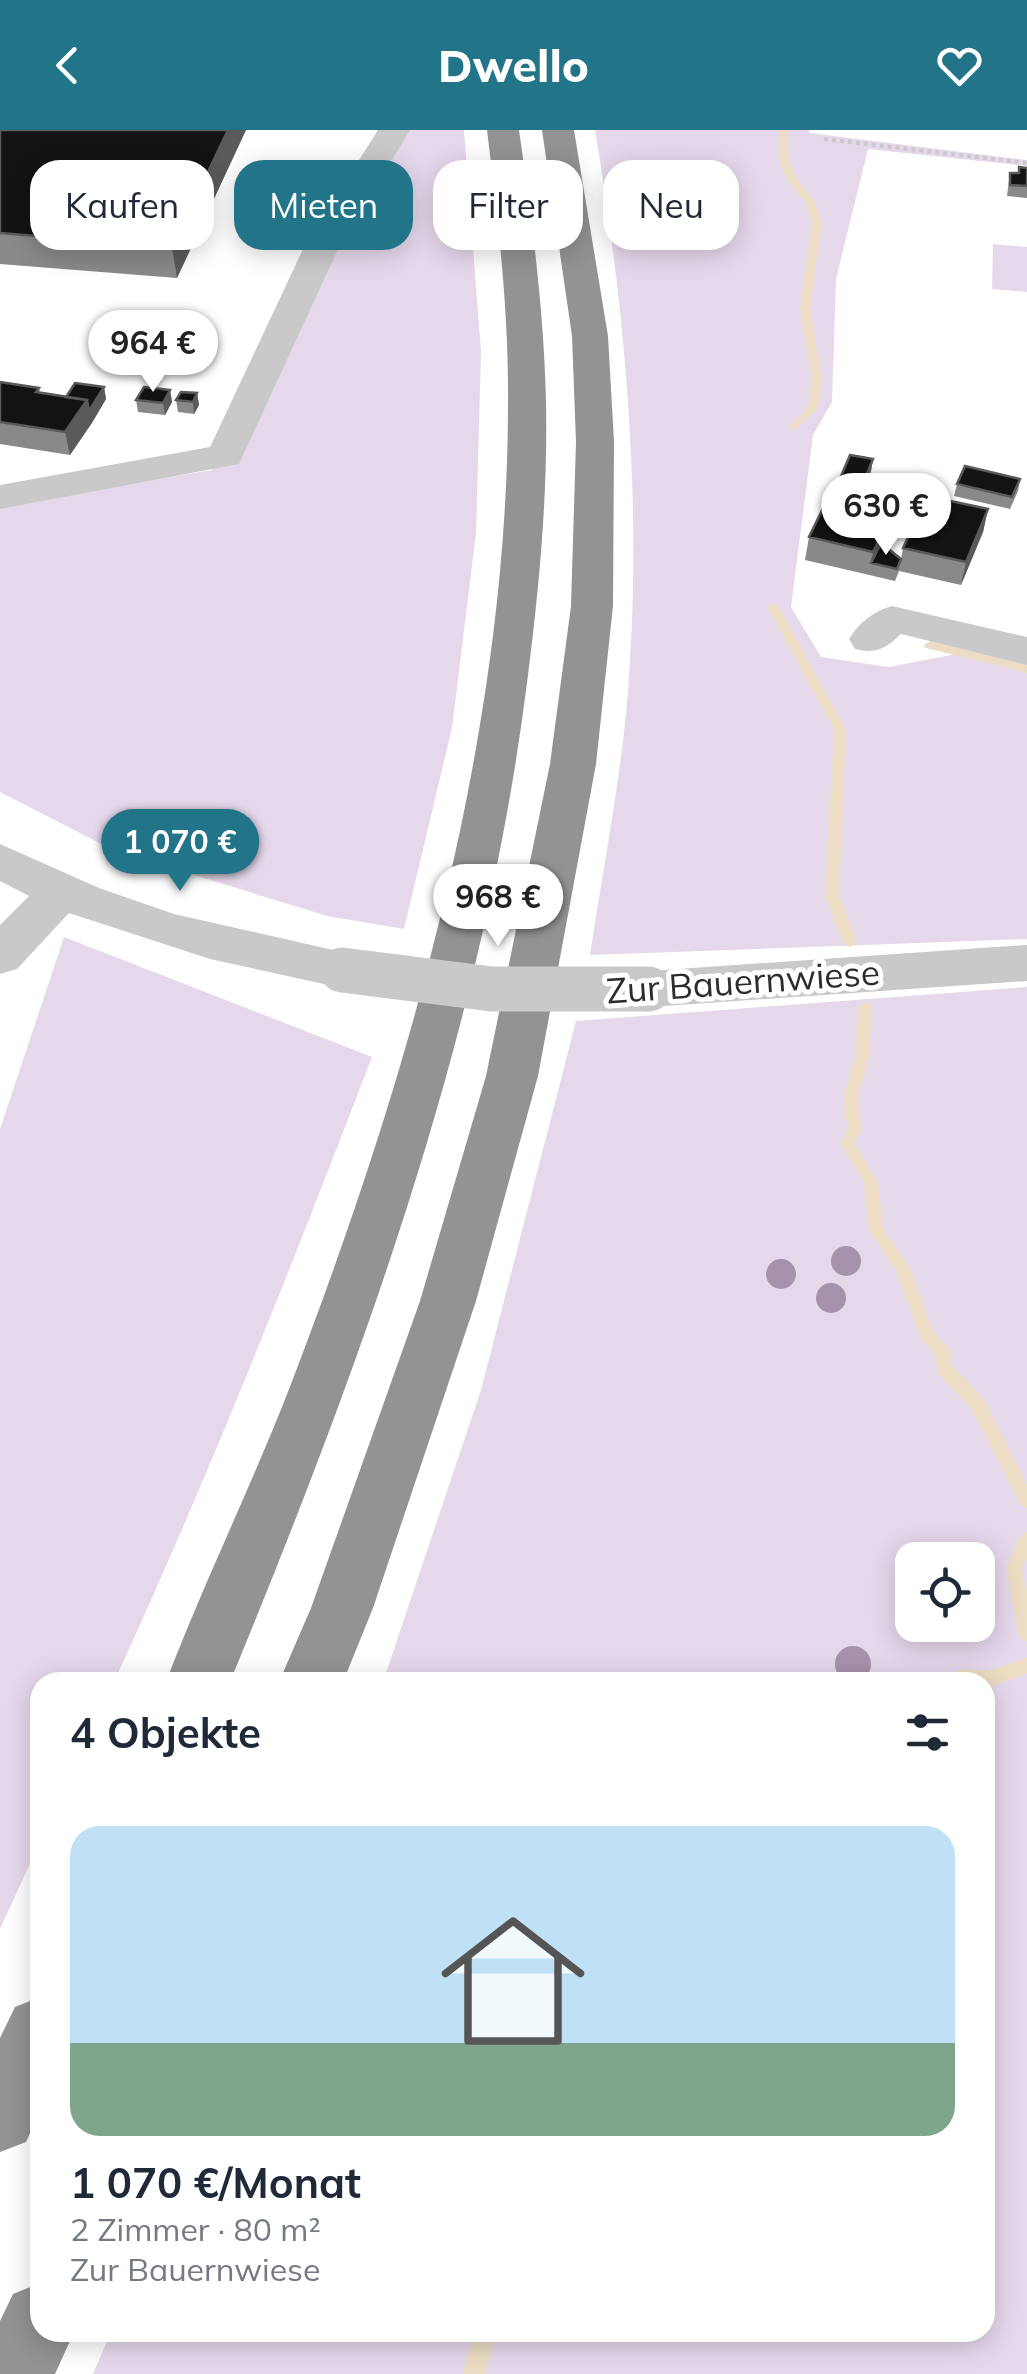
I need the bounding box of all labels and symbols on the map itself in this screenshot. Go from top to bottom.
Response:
pin: 964 € [83,310,223,395]
pin: 630 € [816,473,956,558]
pin: 1 070 € [88,809,272,894]
pin: 968 € [428,864,568,949]
street label: Zur Bauernwiese [605,950,881,1012]

